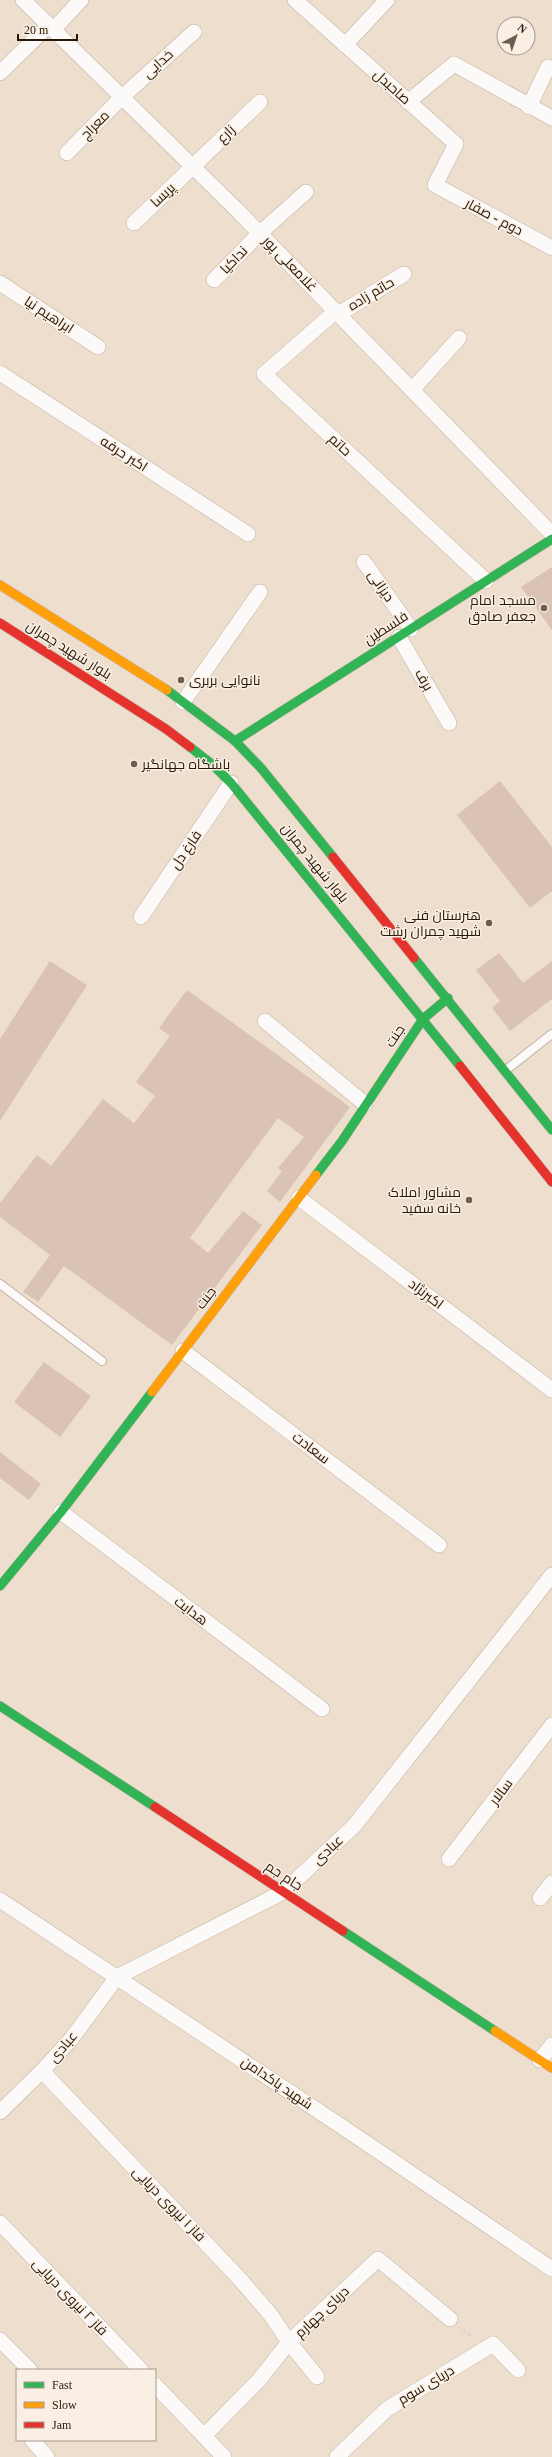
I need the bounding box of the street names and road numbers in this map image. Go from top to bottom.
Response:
street label: خدایی [140,47,176,81]
street label: صاحبدل [370,67,413,108]
street label: معراج [78,108,113,143]
street label: زارع [214,122,239,147]
street label: پریسا [148,180,180,212]
street label: دوم - صفار [461,195,525,240]
street label: غلامعلی پور [258,232,320,296]
street label: نداکیا [217,243,251,277]
street label: حاتم زاده [345,275,398,315]
street label: ابراهیم نیا [21,294,76,338]
street label: حاتم [324,431,354,460]
street label: اکبر حرفه [98,433,150,475]
street label: دیزانی [365,567,397,605]
street label: فلسطین [361,608,411,648]
street label: بلوار شهید چمران [23,618,114,684]
street label: برف [412,667,436,693]
street label: بلوار شهید چمران [277,820,352,907]
street label: فارغ دل [168,828,205,873]
street label: جنت [382,1022,408,1050]
street label: اکبرنژاد [406,1276,446,1312]
street label: جنت [193,1284,219,1312]
street label: سعادت [290,1429,332,1467]
street label: هدایت [171,1594,211,1628]
street label: سالار [486,1776,516,1809]
street label: عبادی [310,1832,346,1868]
street label: جام جم [262,1858,305,1895]
street label: عبادی [46,2028,80,2066]
street label: شهید پاکدامن [237,2054,315,2114]
street label: فاز ۱ نیروی دریایی [130,2164,208,2244]
street label: فاز ۲ نیروی دریایی [30,2256,110,2338]
street label: دریای چهارم [292,2283,353,2342]
street label: دریای سوم [395,2362,458,2409]

